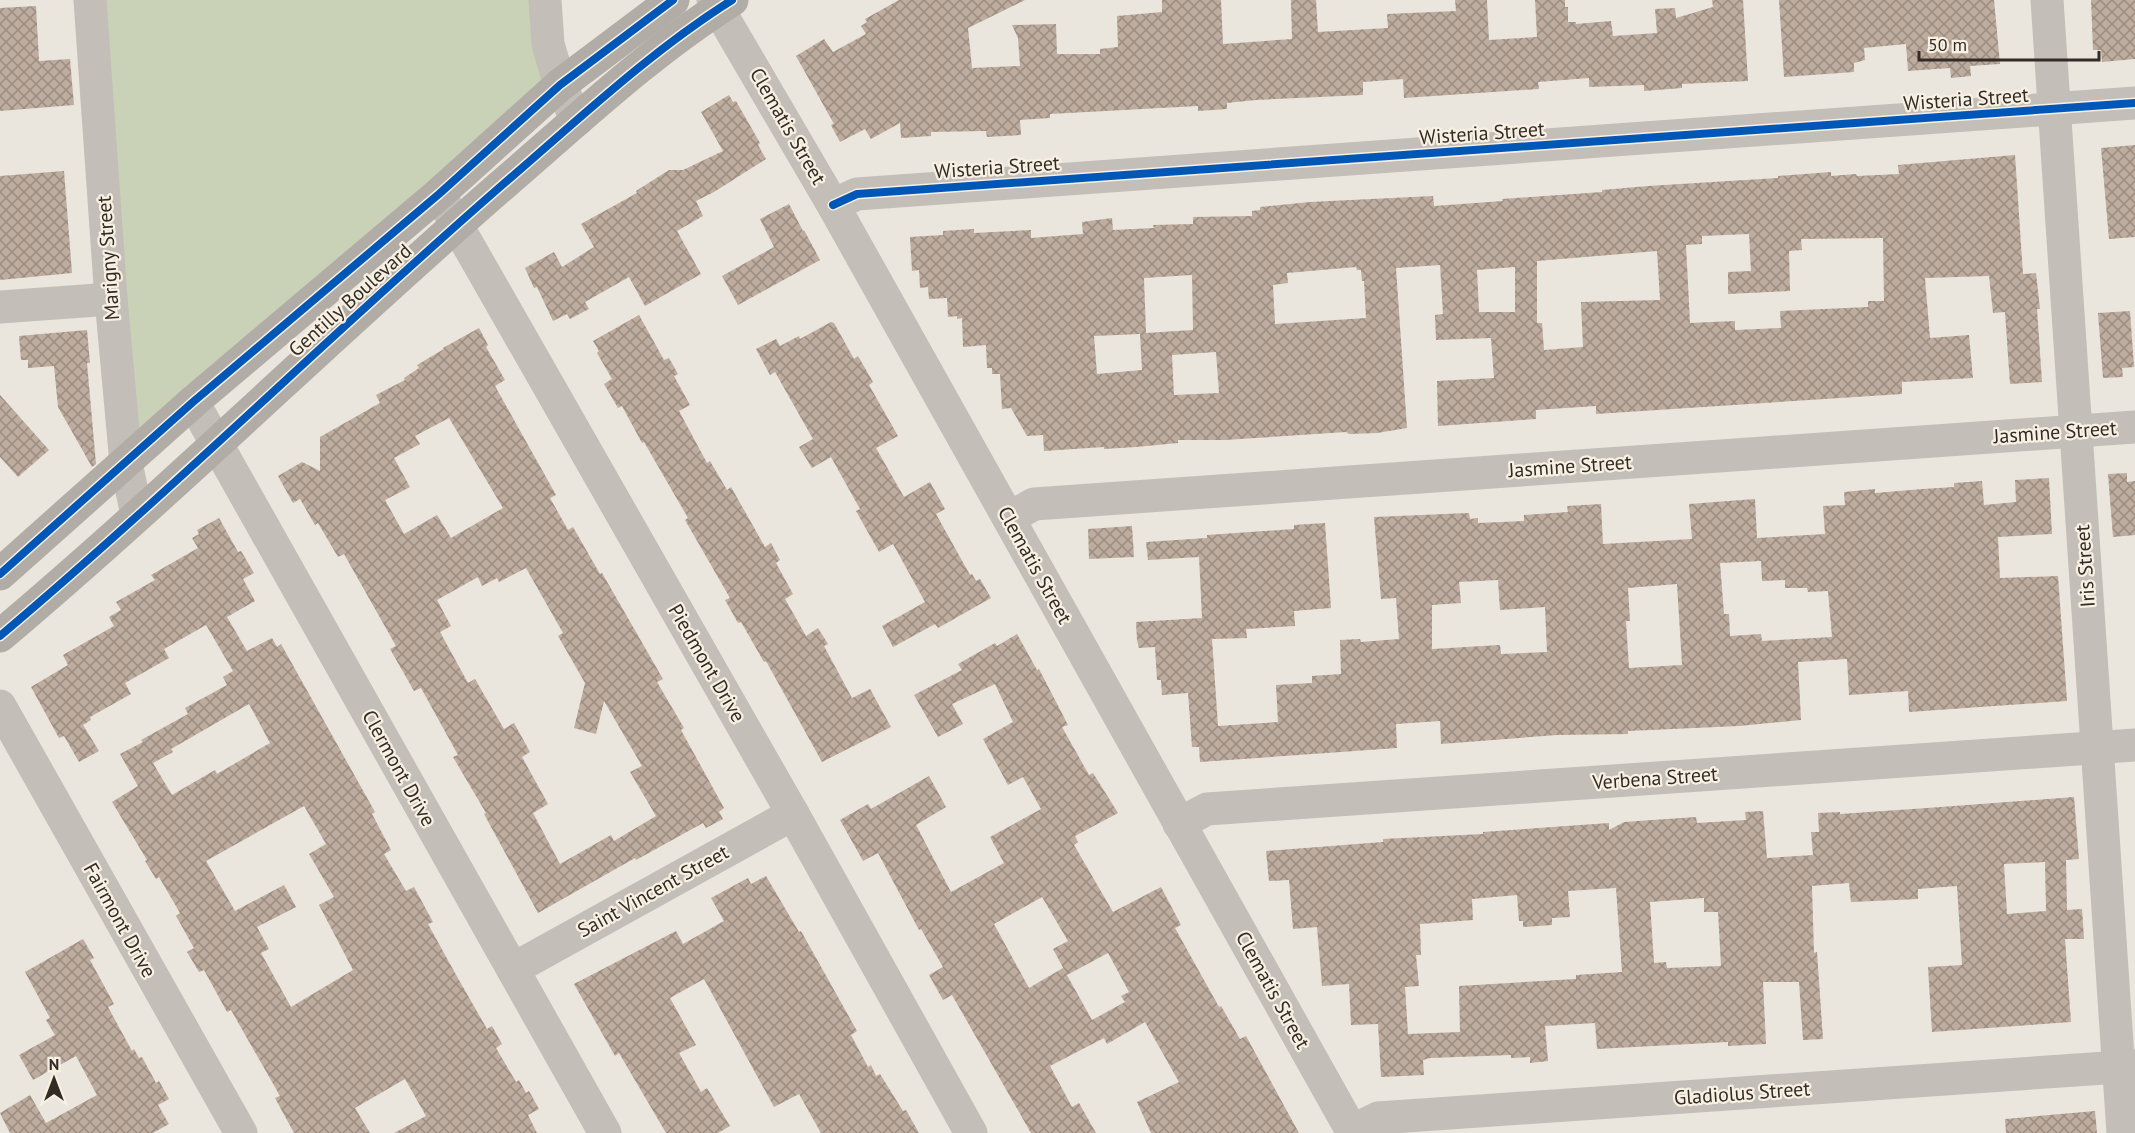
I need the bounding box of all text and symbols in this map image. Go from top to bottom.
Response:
scale bar [1919,24,2099,62]
text: 50 m [1928,33,1967,56]
street label: Clematis Street [744,63,832,189]
street label: Wisteria Street [1902,82,2030,116]
street label: Wisteria Street [1418,116,1546,150]
street label: Wisteria Street [933,150,1061,184]
street label: Marigny Street [91,195,125,321]
street label: Gentilly Boulevard [283,238,417,362]
street label: Jasmine Street [1992,415,2118,449]
street label: Jasmine Street [1507,449,1633,483]
street label: Clematis Street [992,502,1078,629]
street label: Iris Street [2069,524,2101,608]
street label: Piedmont Drive [663,599,751,727]
street label: Clermont Drive [356,705,442,831]
street label: Verbena Street [1591,761,1719,795]
street label: Saint Vincent Street [573,839,733,943]
street label: Fairmont Drive [78,858,162,982]
street label: Clematis Street [1230,927,1316,1054]
north arrow [24,1049,84,1109]
text: N [49,1054,59,1074]
street label: Gladiolus Street [1673,1075,1811,1111]

